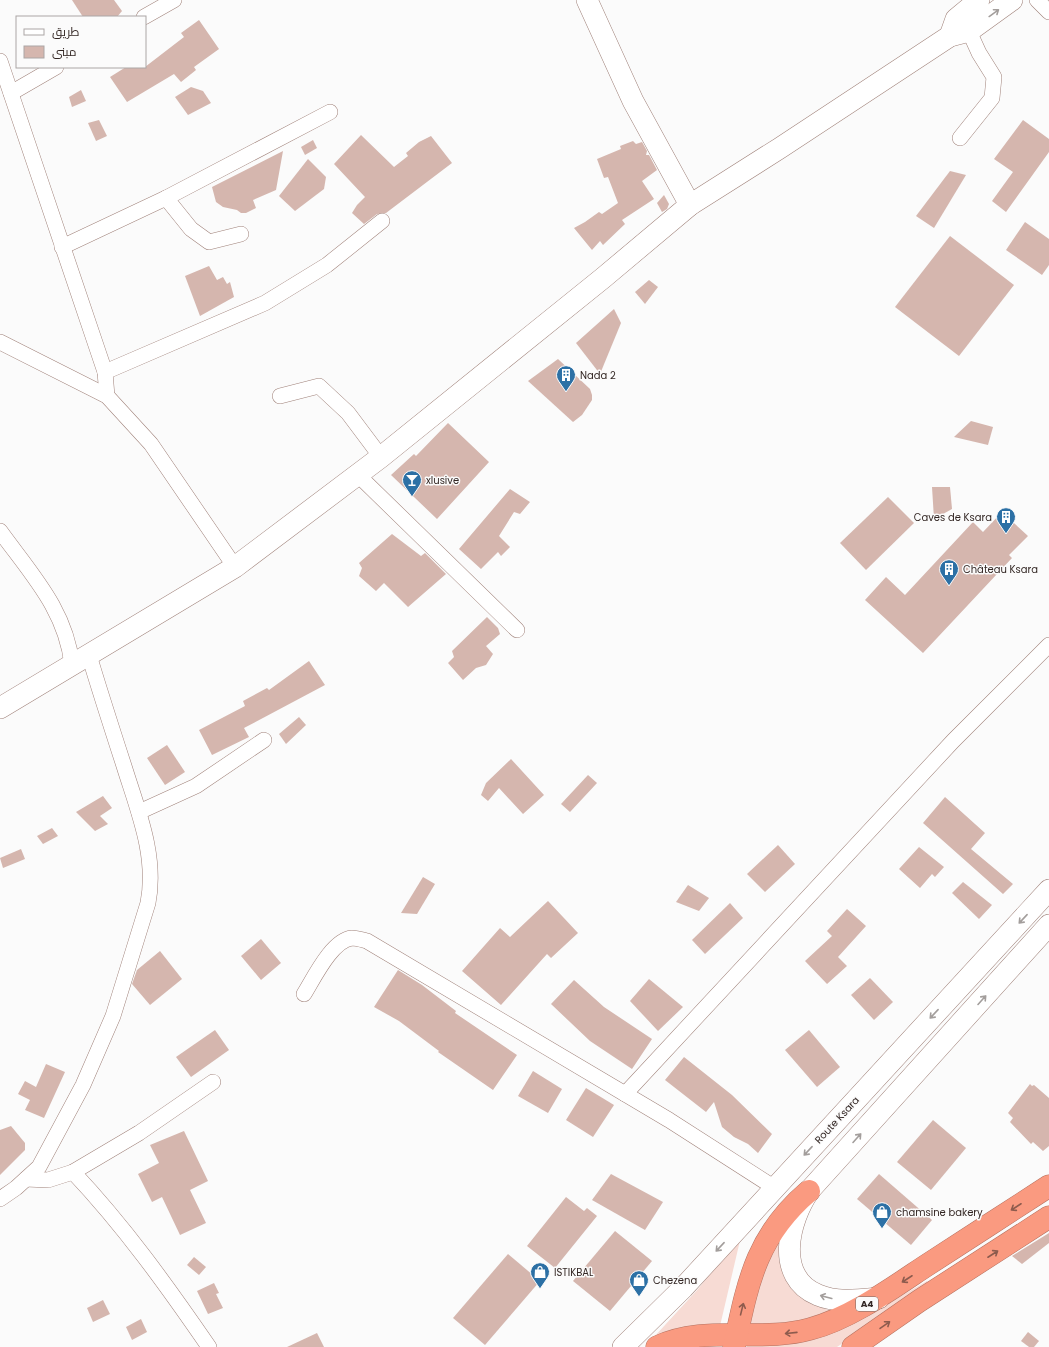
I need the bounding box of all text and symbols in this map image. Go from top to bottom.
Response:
one-way arrow [988,9,999,17]
legend [16,16,146,68]
text: طريق [52,23,80,40]
text: مبنى [52,43,77,60]
building icon: Nada 2 [555,364,577,392]
place label: Nada 2 [580,368,616,383]
bar icon: xlusive [401,469,423,497]
place label: xlusive [426,473,459,488]
building icon: Caves de Ksara [995,506,1017,534]
place label: Caves de Ksara [914,510,992,525]
building icon: Château Ksara [938,558,960,586]
place label: Château Ksara [963,562,1038,577]
one-way arrow [1018,914,1027,924]
one-way arrow [977,995,986,1005]
one-way arrow [930,1009,939,1020]
street label: Route Ksara [811,1093,863,1147]
one-way arrow [852,1133,862,1143]
one-way arrow [804,1146,813,1156]
shop icon: chamsine bakery [871,1201,893,1229]
one-way arrow [1011,1203,1022,1211]
place label: chamsine bakery [896,1205,983,1220]
one-way arrow [715,1242,725,1252]
one-way arrow [987,1249,999,1257]
shop icon: ISTIKBAL [529,1261,551,1289]
place label: ISTIKBAL [554,1265,594,1280]
shop icon: Chezena [628,1269,650,1297]
place label: Chezena [653,1273,697,1288]
one-way arrow [902,1274,913,1283]
one-way arrow [820,1293,833,1300]
road number: A4 [856,1297,878,1311]
one-way arrow [739,1303,747,1316]
one-way arrow [879,1321,890,1329]
one-way arrow [784,1329,797,1336]

